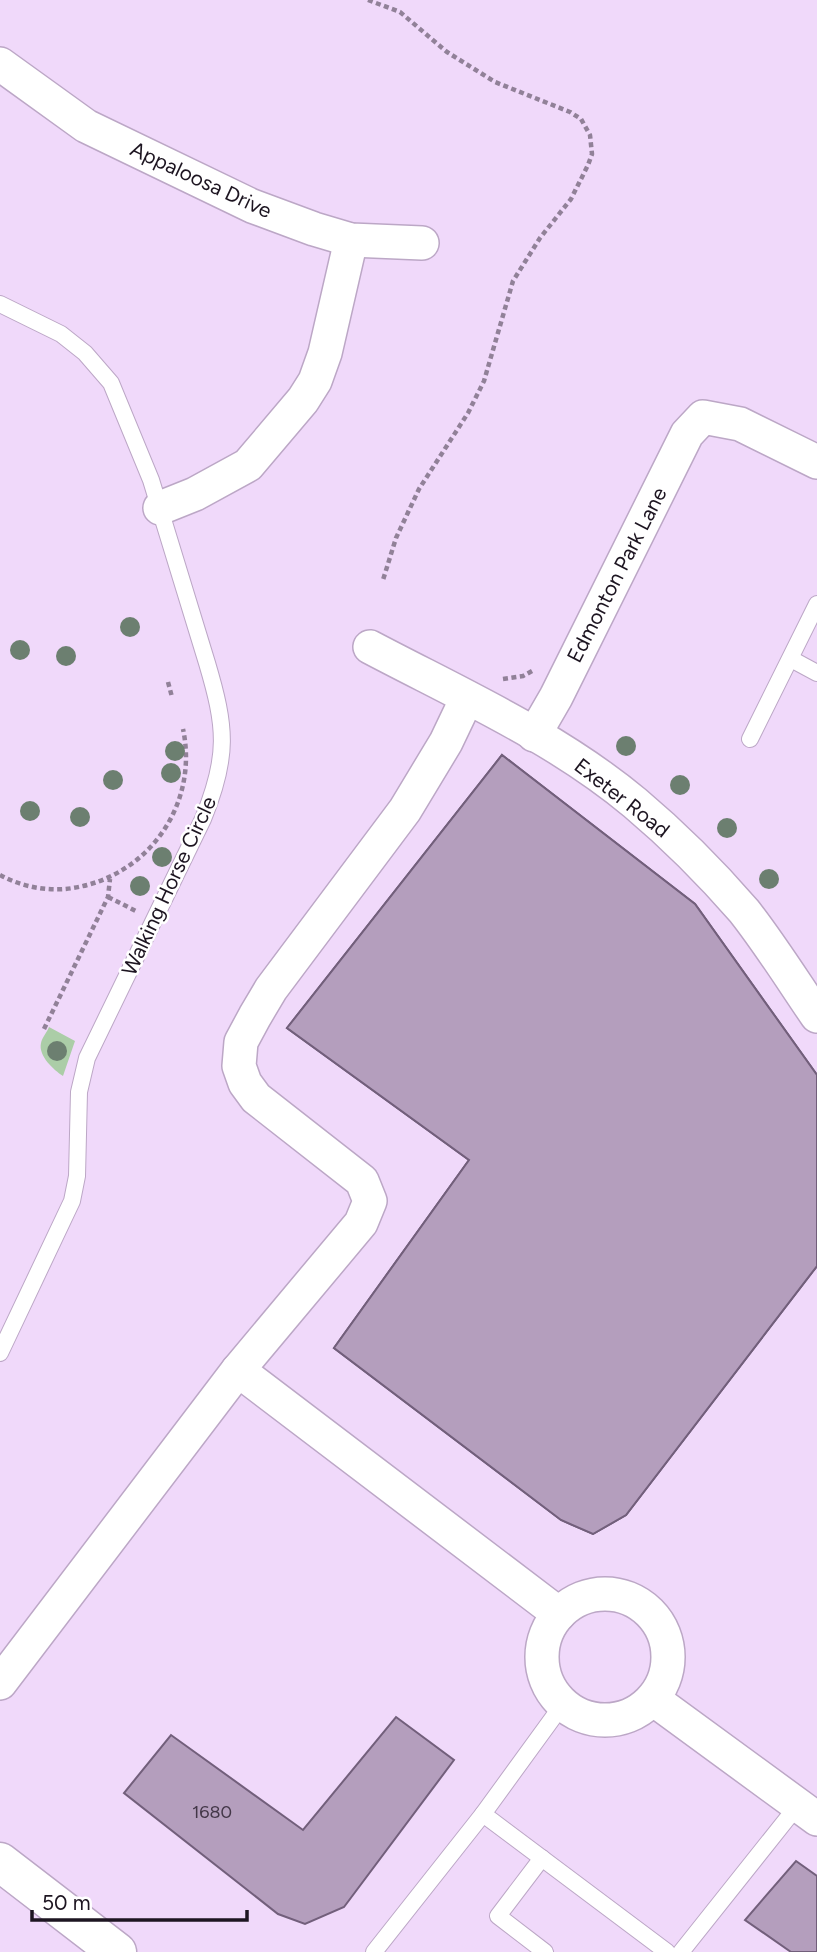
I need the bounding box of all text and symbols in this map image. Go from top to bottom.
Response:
street label: Appaloosa Drive [127,136,276,223]
street label: Edmonton Park Lane [562,483,672,667]
street label: Exeter Road [570,753,675,842]
street label: Walking Horse Circle [116,792,221,979]
house number: 1680 [192,1801,232,1823]
scale bar [32,1878,247,1922]
text: 50 m [42,1890,91,1915]

